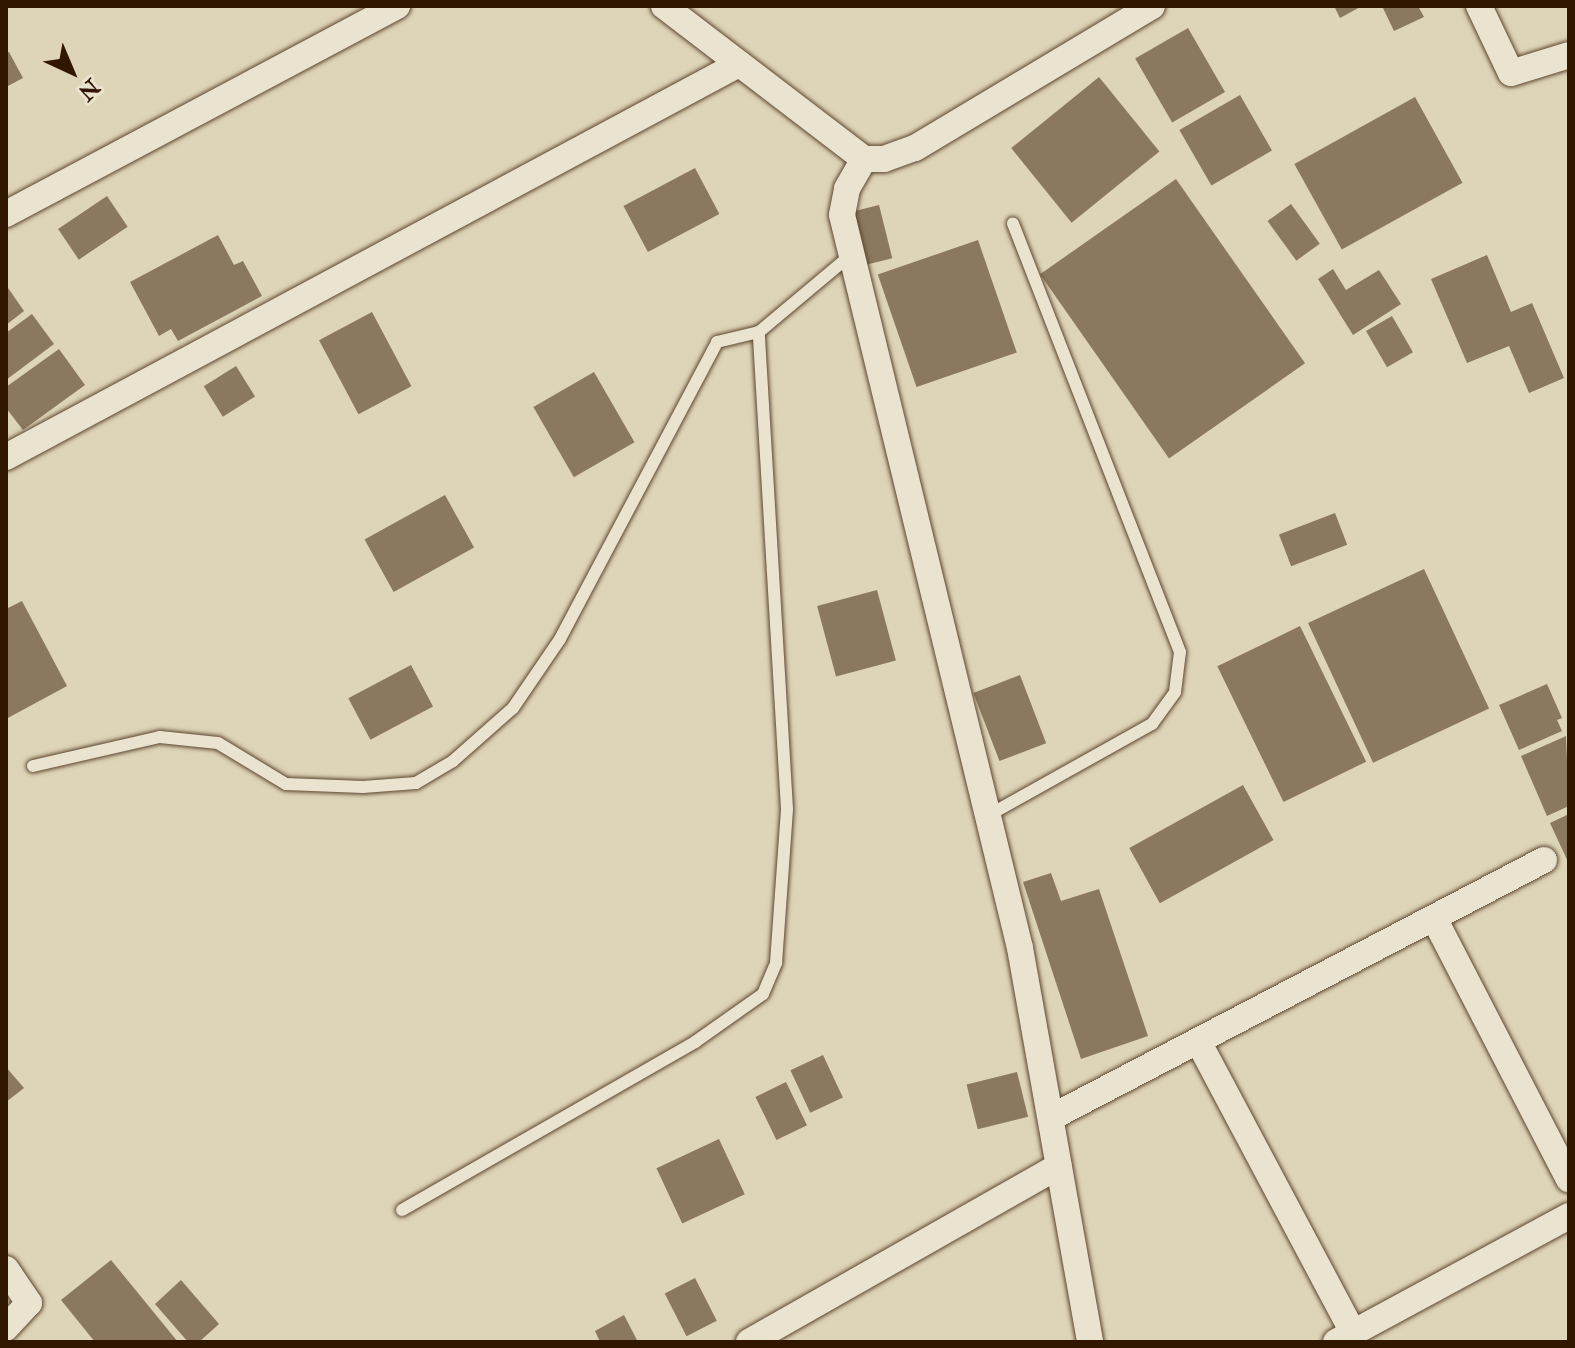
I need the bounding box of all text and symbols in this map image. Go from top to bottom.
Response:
north arrow [32,32,112,112]
text: N [72,72,105,106]

